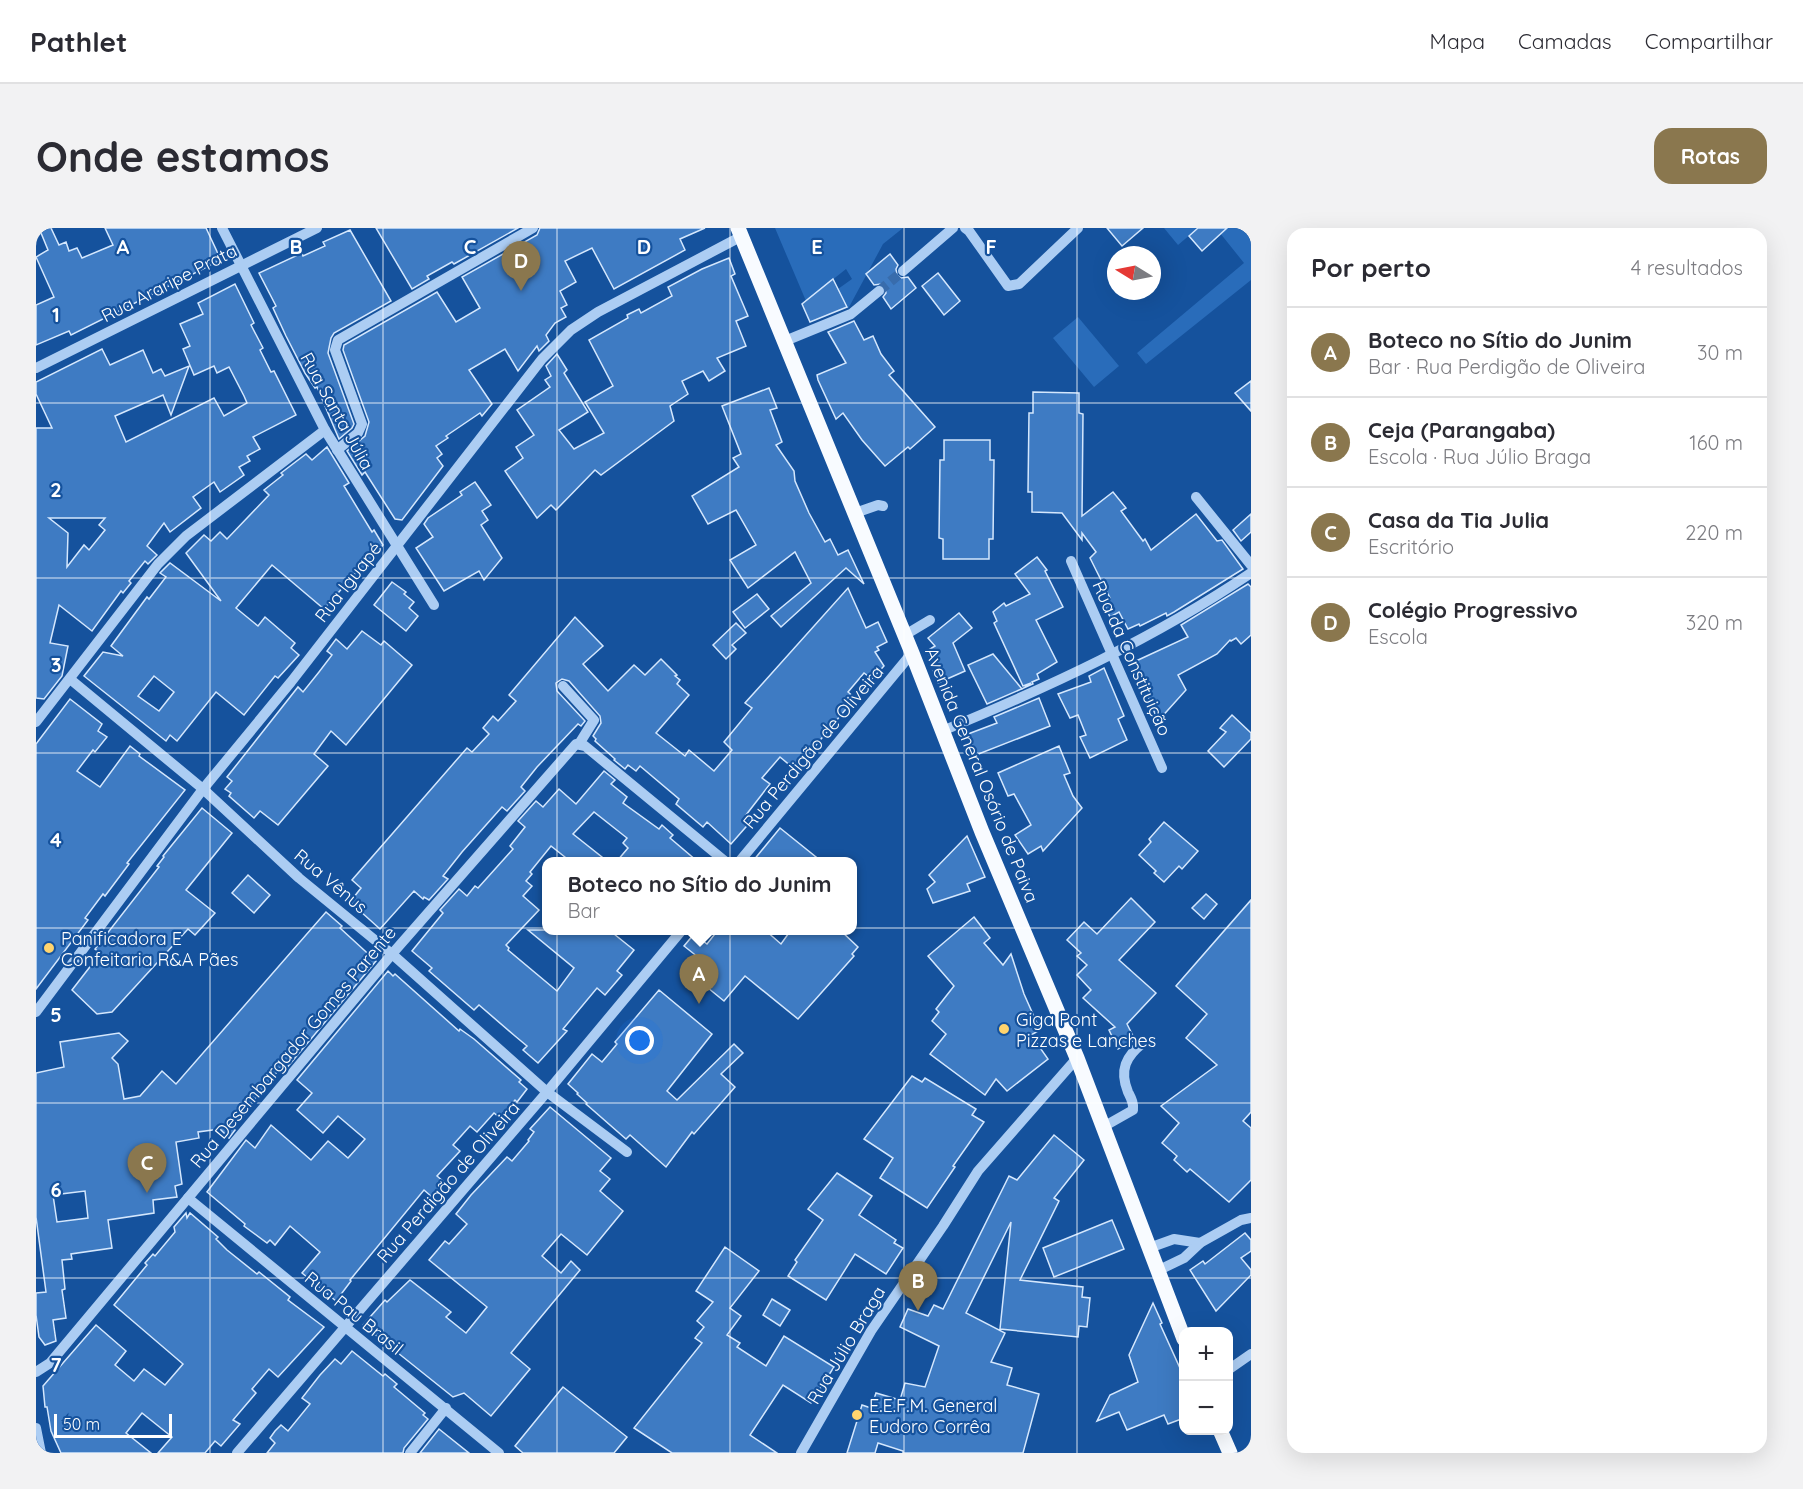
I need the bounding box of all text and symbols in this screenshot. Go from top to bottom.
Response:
text: Pathlet [30,24,127,59]
text: Mapa [1430,28,1485,54]
text: Camadas [1518,28,1612,54]
text: Compartilhar [1645,28,1773,54]
button: Rotas [1654,128,1767,184]
text: Onde estamos [36,130,330,183]
text: B [289,234,303,259]
text: C [464,234,477,259]
text: D [637,234,651,259]
text: E [811,234,823,259]
text: F [985,234,997,259]
street label: Rua Araripe Prata [98,239,240,327]
pin: D [502,242,540,291]
north arrow [1107,246,1161,300]
text: Por perto [1311,251,1431,284]
text: 4 resultados [1631,255,1743,280]
text: 1 [52,302,60,327]
text: Boteco no Sítio do Junim [1368,326,1632,354]
text: A [1324,340,1337,365]
text: 30 m [1697,340,1743,365]
street label: Rua Santa Júlia [295,348,379,474]
text: Bar · Rua Perdigão de Oliveira [1368,354,1645,379]
text: Ceja (Parangaba) [1368,416,1555,444]
text: B [1324,430,1337,455]
text: 160 m [1689,430,1743,455]
text: Escola · Rua Júlio Braga [1368,444,1591,469]
text: 2 [50,477,62,502]
text: Casa da Tia Julia [1368,506,1549,534]
text: C [1324,520,1337,545]
text: 220 m [1685,520,1743,545]
text: Escritório [1368,534,1454,559]
street label: Rua Iguapé [309,537,387,627]
street label: Rua da Constituição [1087,577,1177,739]
text: Colégio Progressivo [1368,596,1578,624]
text: D [1323,610,1338,635]
text: 320 m [1686,610,1743,635]
text: Escola [1368,624,1428,649]
street label: Avenida General Osório de Paiva [920,644,1044,906]
text: 3 [51,652,61,677]
street label: Rua Perdigão de Oliveira [738,660,888,834]
text: 4 [50,827,62,852]
street label: Rua Vênus [290,844,372,918]
popup [542,857,857,935]
text: Boteco no Sítio do Junim [567,870,832,898]
text: Bar [567,898,600,923]
street label: Rua Desembargador Gomes Parente [185,921,401,1173]
place label: Panificadora E Confeitaria R&A Pães [61,927,238,971]
marker: Panificadora E Confeitaria R&A Pães [42,941,56,955]
pin: A [680,954,718,1004]
text: 5 [50,1002,62,1027]
place label: Giga Pont Pizzas e Lanches [1016,1008,1156,1052]
marker: Giga Pont Pizzas e Lanches [997,1022,1011,1036]
your location [625,1026,654,1055]
street label: Rua Perdigão de Oliveira [372,1096,524,1268]
pin: C [128,1144,166,1193]
text: 6 [50,1177,62,1202]
pin: B [898,1262,938,1311]
street label: Rua Pau Brasil [300,1266,408,1360]
street label: Rua Júlio Braga [802,1282,890,1408]
map controls [1179,1327,1233,1435]
button: + [1179,1327,1233,1381]
text: 7 [51,1352,62,1377]
button: − [1179,1381,1233,1435]
place label: E.E.F.M. General Eudoro Corrêa [869,1394,997,1438]
marker: E.E.F.M. General Eudoro Corrêa [850,1408,864,1422]
scale bar [54,1411,172,1438]
text: 50 m [63,1414,100,1434]

